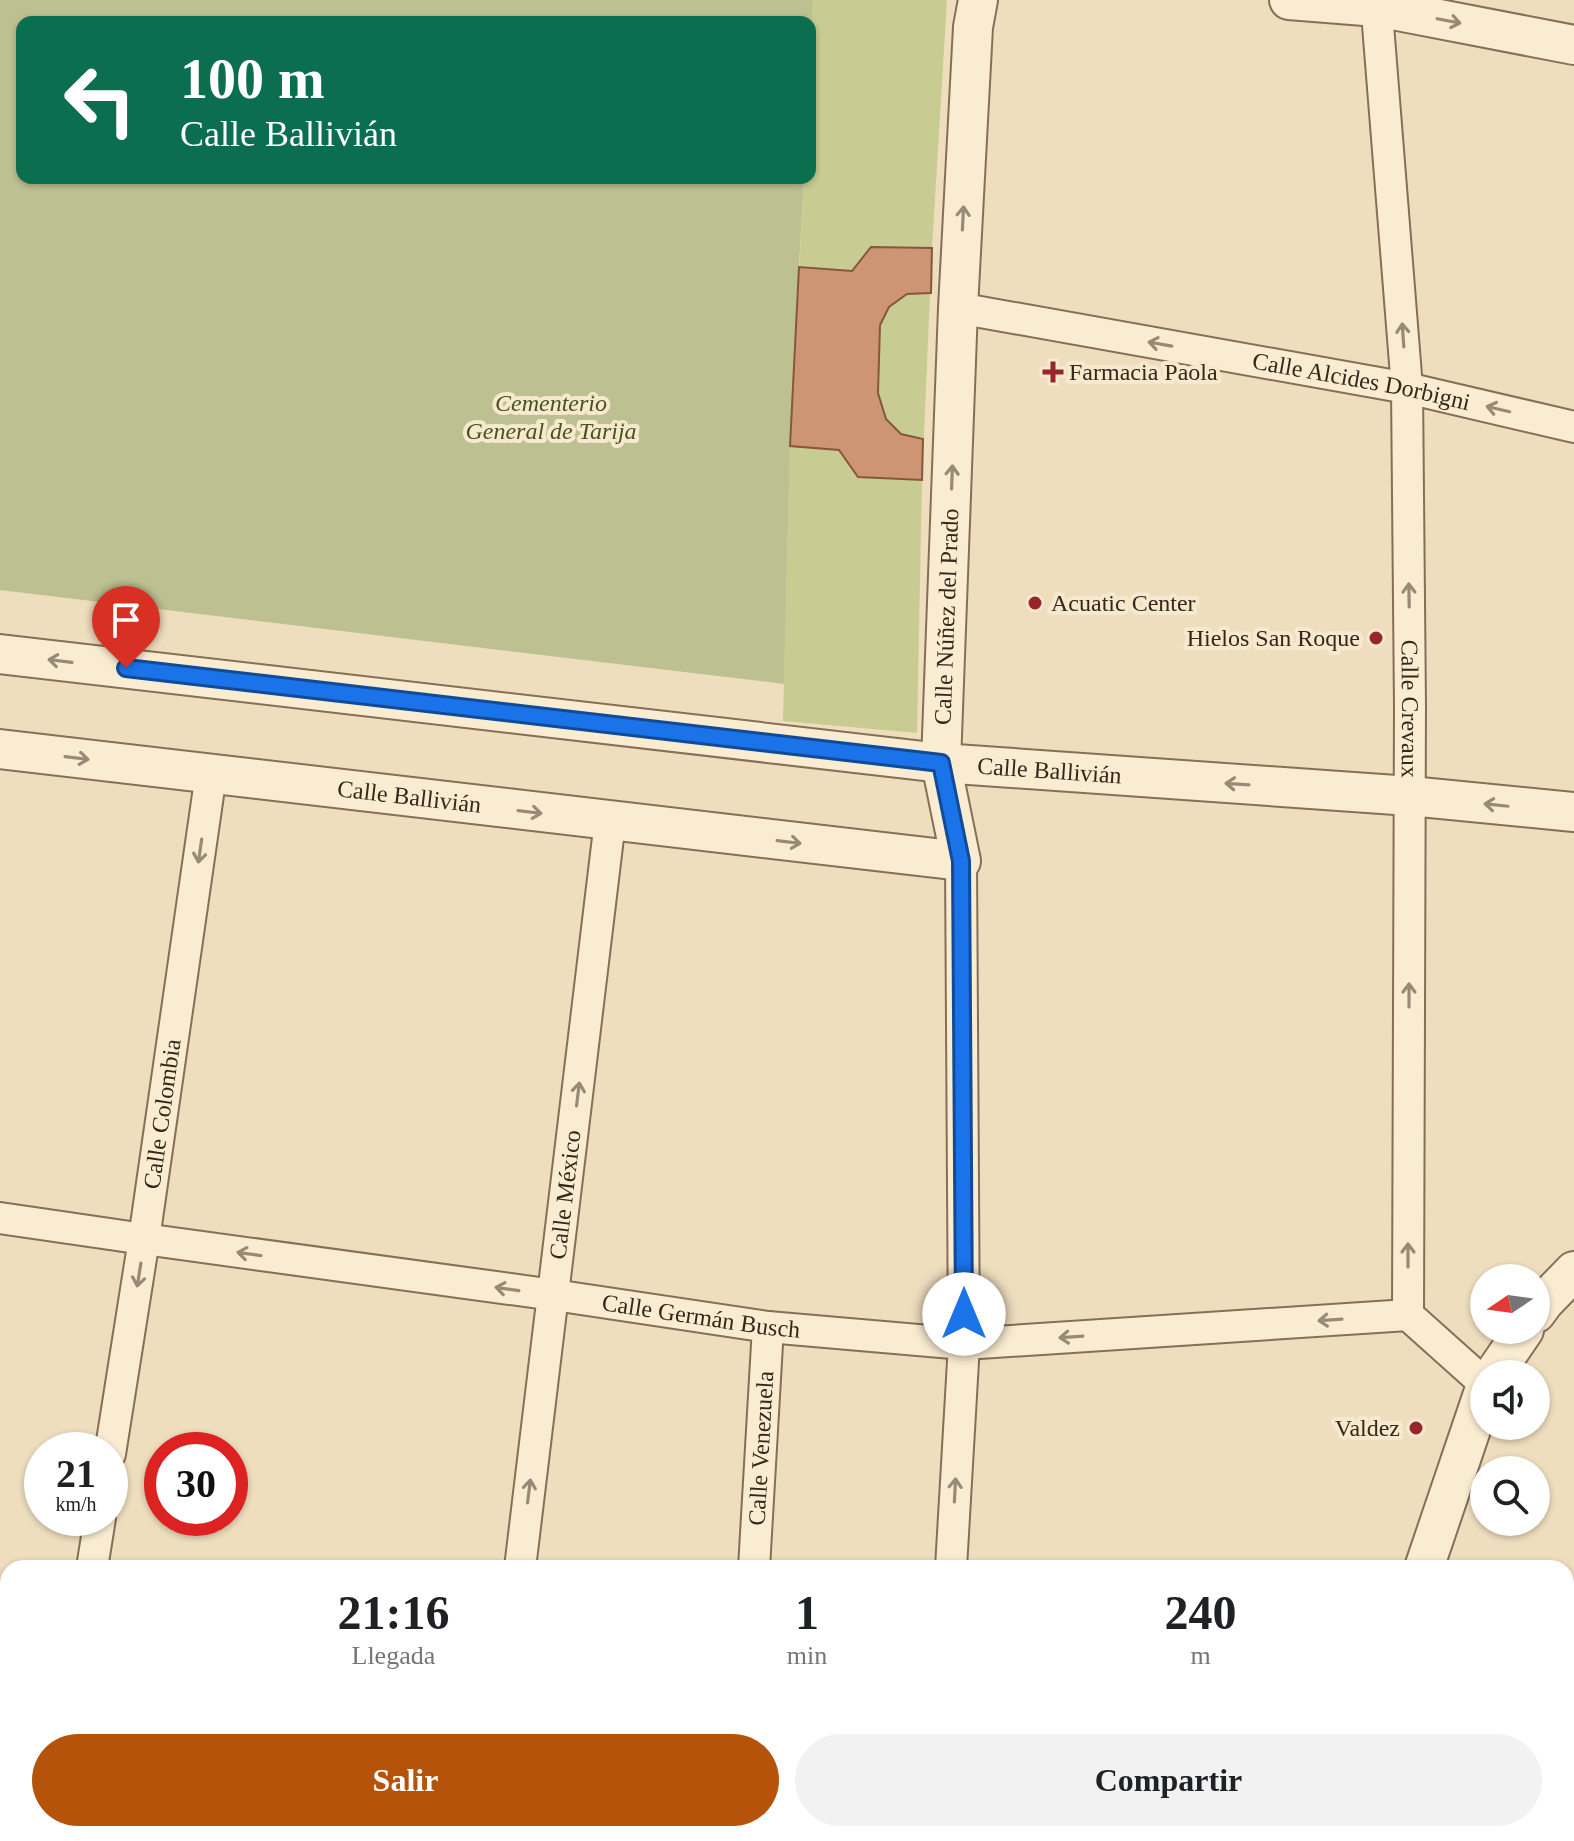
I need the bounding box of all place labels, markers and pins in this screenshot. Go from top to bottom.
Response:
place label: Farmacia Paola [1069,359,1218,385]
marker: Farmacia Paola [1044,363,1062,381]
pin [92,586,160,668]
place label: Acuatic Center [1051,590,1196,616]
marker: Acuatic Center [1026,594,1044,612]
place label: Hielos San Roque [1187,625,1360,651]
marker: Hielos San Roque [1367,629,1385,647]
place label: Valdez [1335,1415,1400,1441]
marker: Valdez [1407,1419,1425,1437]

